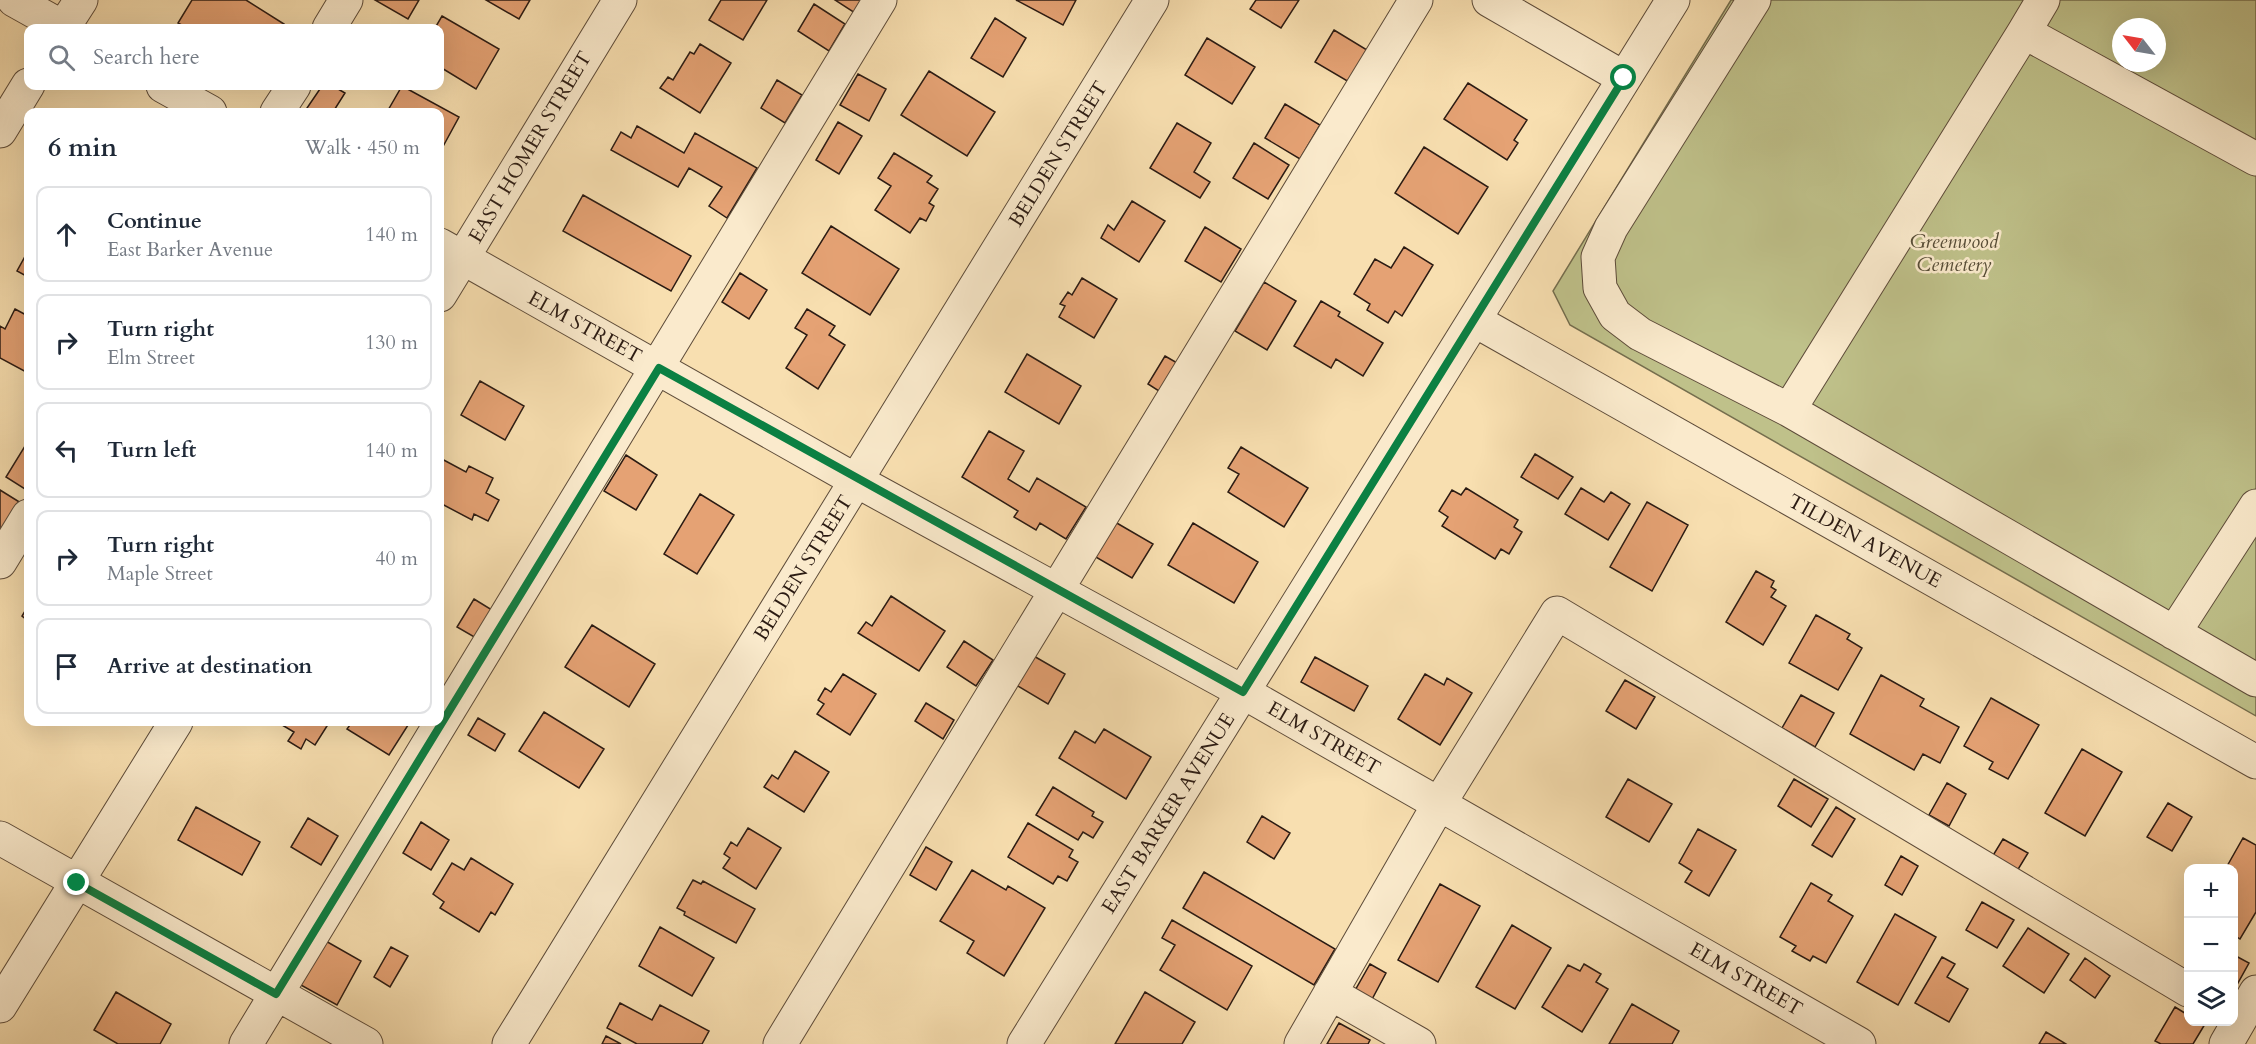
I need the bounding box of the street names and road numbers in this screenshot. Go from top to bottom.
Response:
street label: EAST HOMER STREET [462,46,598,248]
street label: BELDEN STREET [1002,76,1114,232]
street label: ELM STREET [523,285,647,370]
street label: TILDEN AVENUE [1783,488,1947,594]
street label: BELDEN STREET [747,490,859,646]
street label: ELM STREET [1262,695,1386,781]
street label: EAST BARKER AVENUE [1095,708,1241,918]
street label: ELM STREET [1684,936,1808,1022]

